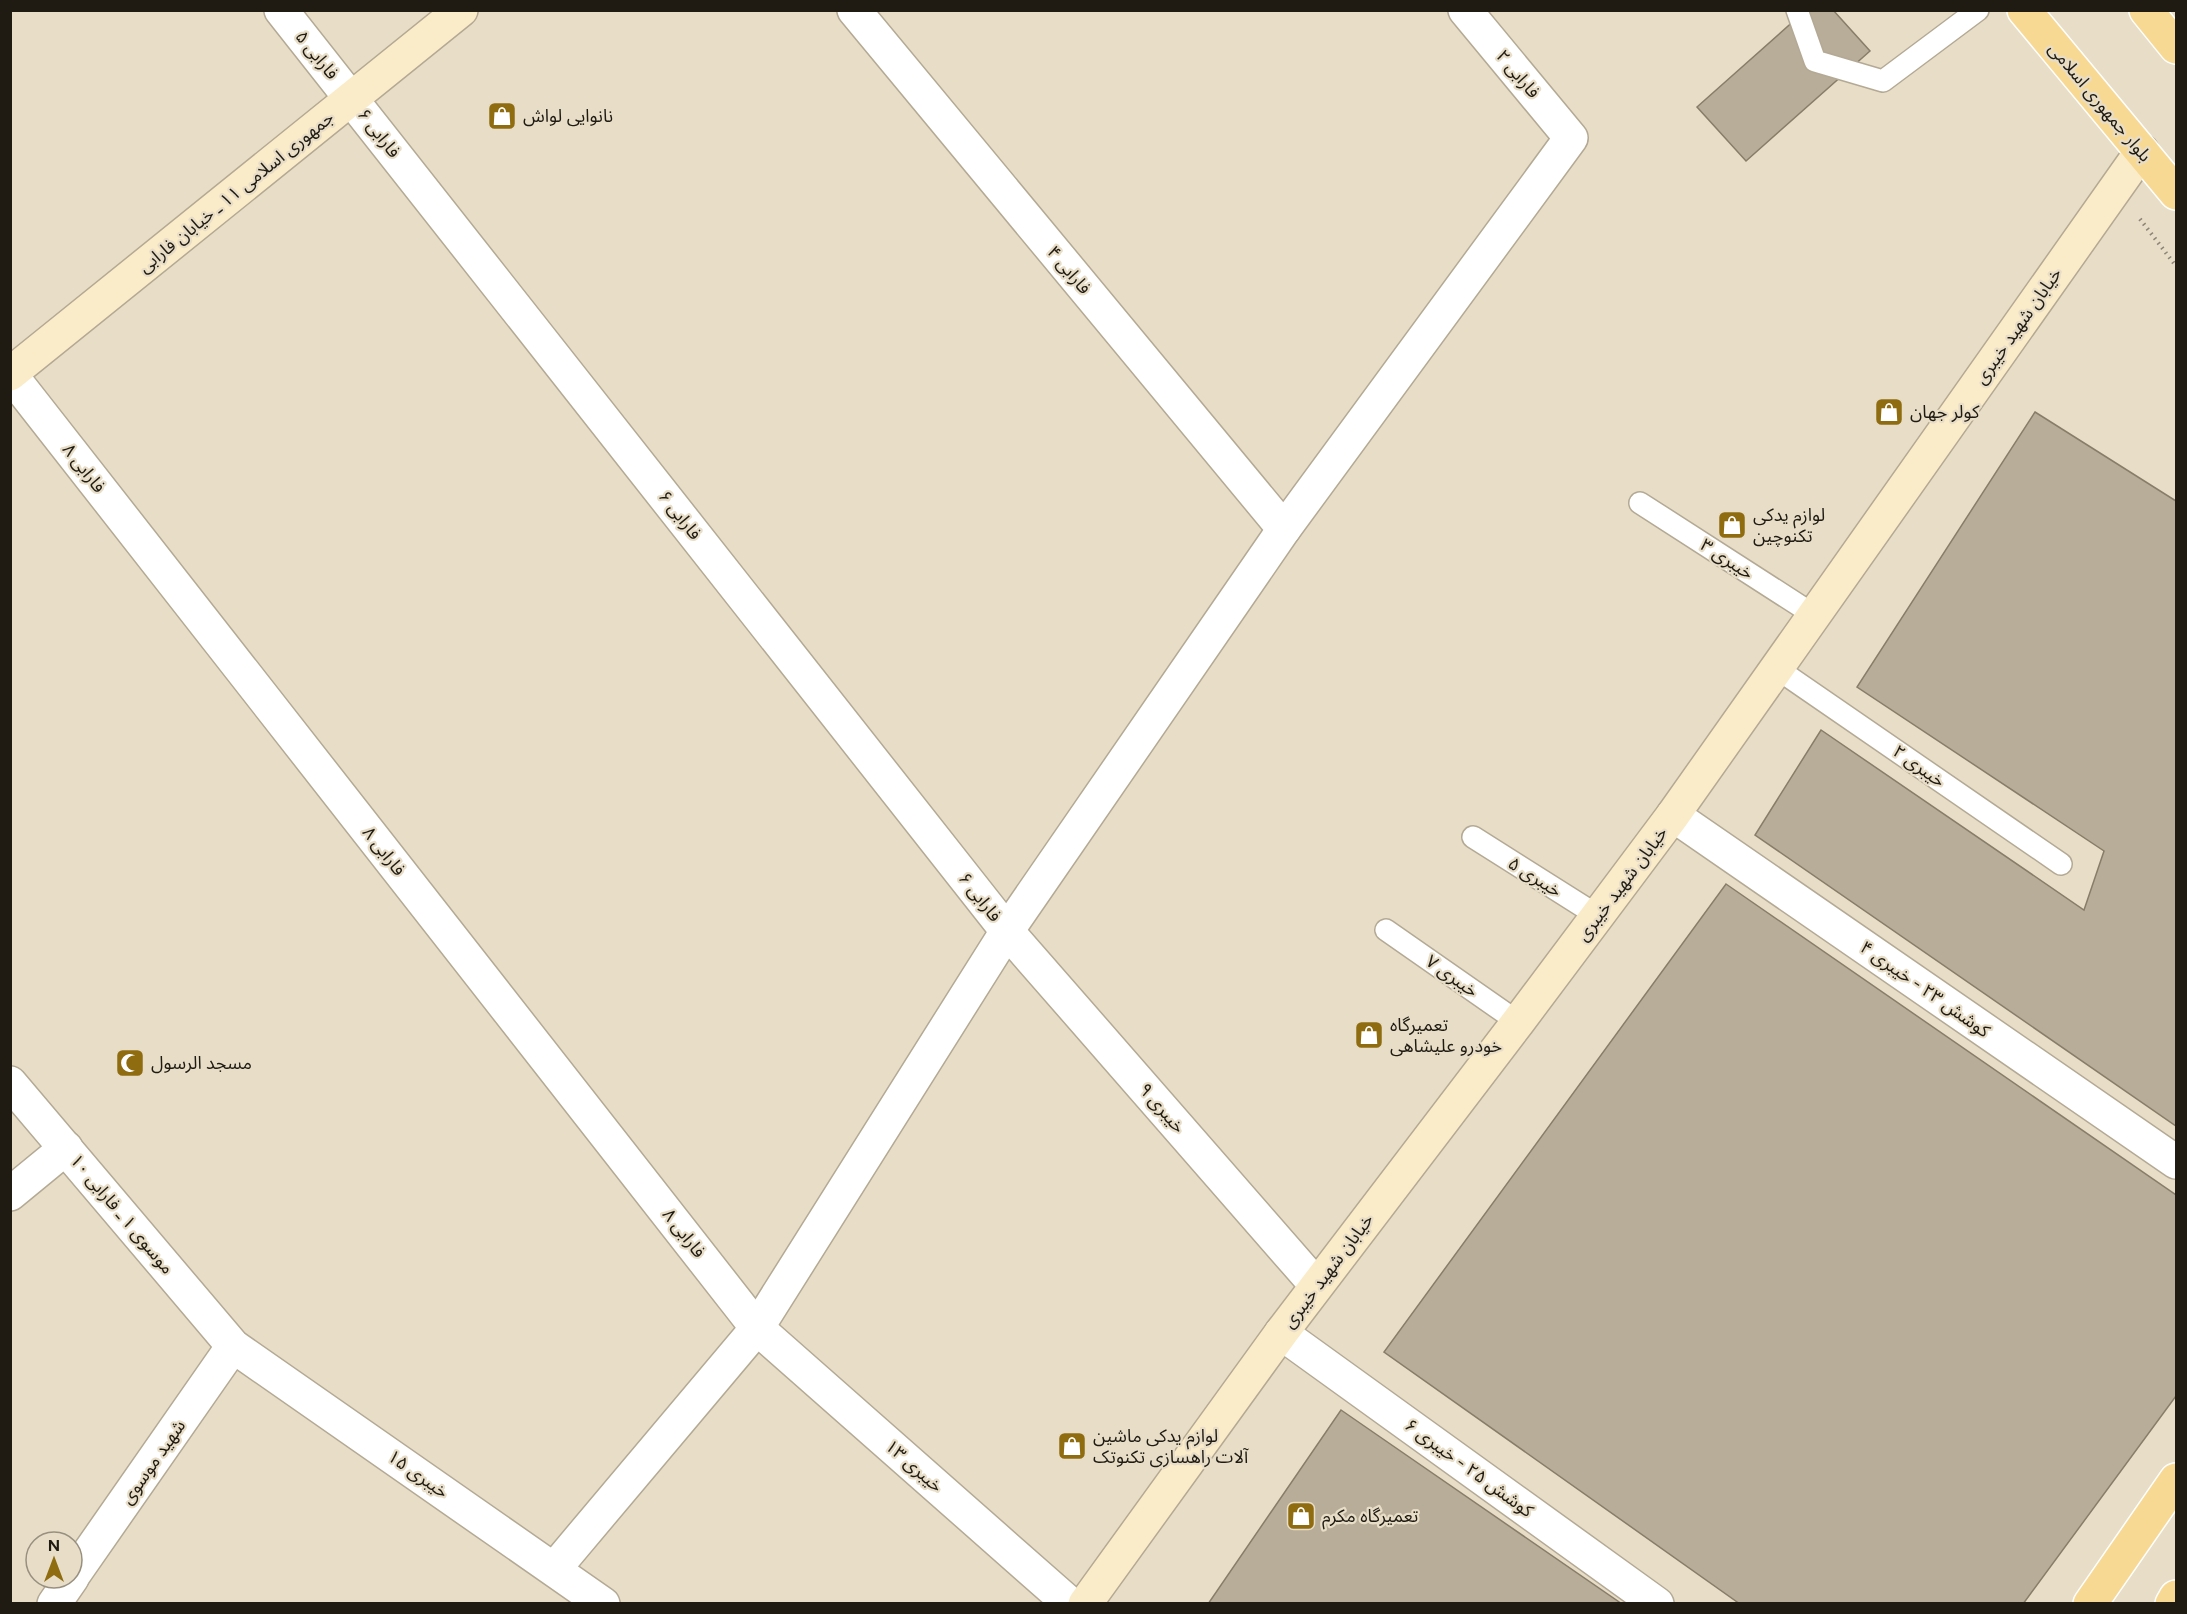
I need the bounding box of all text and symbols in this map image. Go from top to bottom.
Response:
street label: فارابی ۵ [291,26,343,84]
street label: بلوار جمهوری اسلامی [2044,38,2156,166]
street label: فارابی ۲ [1491,45,1545,103]
shop icon: نانوایی لواش [486,100,518,132]
street label: فارابی ۶ [353,104,405,162]
place label: نانوایی لواش [523,105,613,127]
street label: جمهوری اسلامی ۱۱ ـ خیابان فارابی [134,106,338,278]
street label: فارابی ۴ [1042,241,1096,299]
street label: خیابان شهید خیبری [1970,263,2066,389]
shop icon: کولر جهان [1873,396,1905,428]
place label: کولر جهان [1910,401,1980,423]
street label: فارابی ۸ [58,439,110,497]
street label: فارابی ۶ [654,486,706,544]
place label: لوازم یدکی تکنوچین [1753,504,1825,547]
shop icon: لوازم یدکی تکنوچین [1716,509,1748,541]
street label: خیبری ۳ [1696,534,1758,584]
street label: خیبری ۲ [1889,740,1949,792]
street label: فارابی ۸ [358,822,410,880]
street label: خیابان شهید خیبری [1572,822,1672,946]
street label: خیبری ۵ [1504,852,1566,902]
street label: فارابی ۶ [954,868,1006,926]
street label: کوشش ۲۳ - خیبری ۴ [1856,936,1995,1042]
street label: خیبری ۷ [1422,950,1482,1002]
place label: تعمیرگاه خودرو علیشاهی [1390,1014,1502,1057]
shop icon: تعمیرگاه خودرو علیشاهی [1353,1019,1385,1051]
mosque icon: مسجد الرسول [114,1047,146,1079]
place label: مسجد الرسول [151,1052,252,1074]
street label: خیبری ۹ [1134,1079,1190,1137]
street label: موسوی ۱ ـ فارابی ۱۰ [65,1150,179,1278]
street label: فارابی ۸ [658,1204,710,1262]
street label: خیابان شهید خیبری [1278,1209,1378,1333]
street label: کوشش ۲۵ - خیبری ۶ [1400,1414,1538,1522]
street label: شهید موسوی [116,1415,190,1509]
place label: لوازم یدکی ماشین آلات راهسازی تکنوتک [1093,1425,1249,1468]
shop icon: لوازم یدکی ماشین آلات راهسازی تکنوتک [1056,1430,1088,1462]
street label: خیبری ۱۳ [881,1435,947,1497]
street label: خیبری ۱۵ [383,1445,453,1503]
shop icon: تعمیرگاه مکرم [1285,1500,1317,1532]
place label: تعمیرگاه مکرم [1322,1505,1418,1530]
north arrow [24,1530,84,1590]
text: N [48,1536,60,1555]

